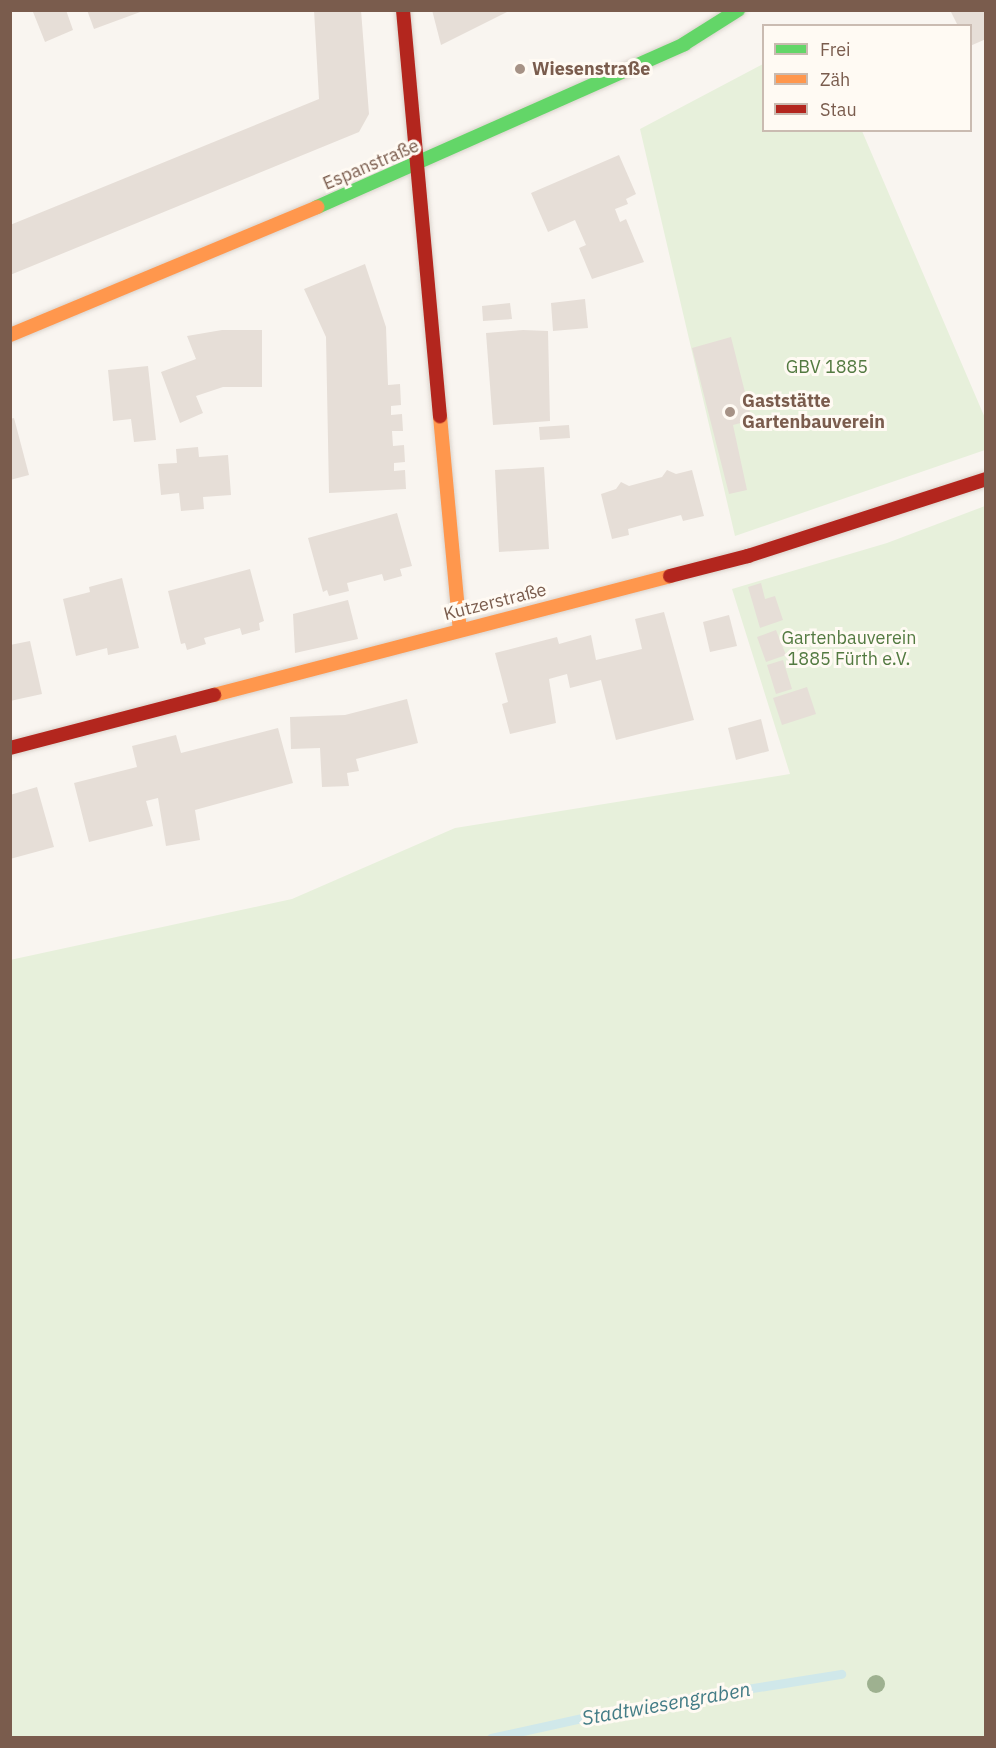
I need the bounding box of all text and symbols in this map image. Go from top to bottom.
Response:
legend [762,24,972,132]
text: Frei [820,38,851,61]
place label: Wiesenstraße [532,58,650,80]
marker: Wiesenstraße [513,62,527,76]
text: Zäh [820,68,850,91]
text: Stau [820,98,857,121]
street label: Espanstraße [320,135,422,195]
park label: GBV 1885 [786,356,868,378]
place label: Gaststätte Gartenbauverein [742,391,885,434]
marker: Gaststätte Gartenbauverein [723,405,737,419]
street label: Kutzerstraße [441,579,549,625]
park label: Gartenbauverein 1885 Fürth e.V. [781,628,917,670]
water label: Stadtwiesengraben [580,1676,752,1730]

